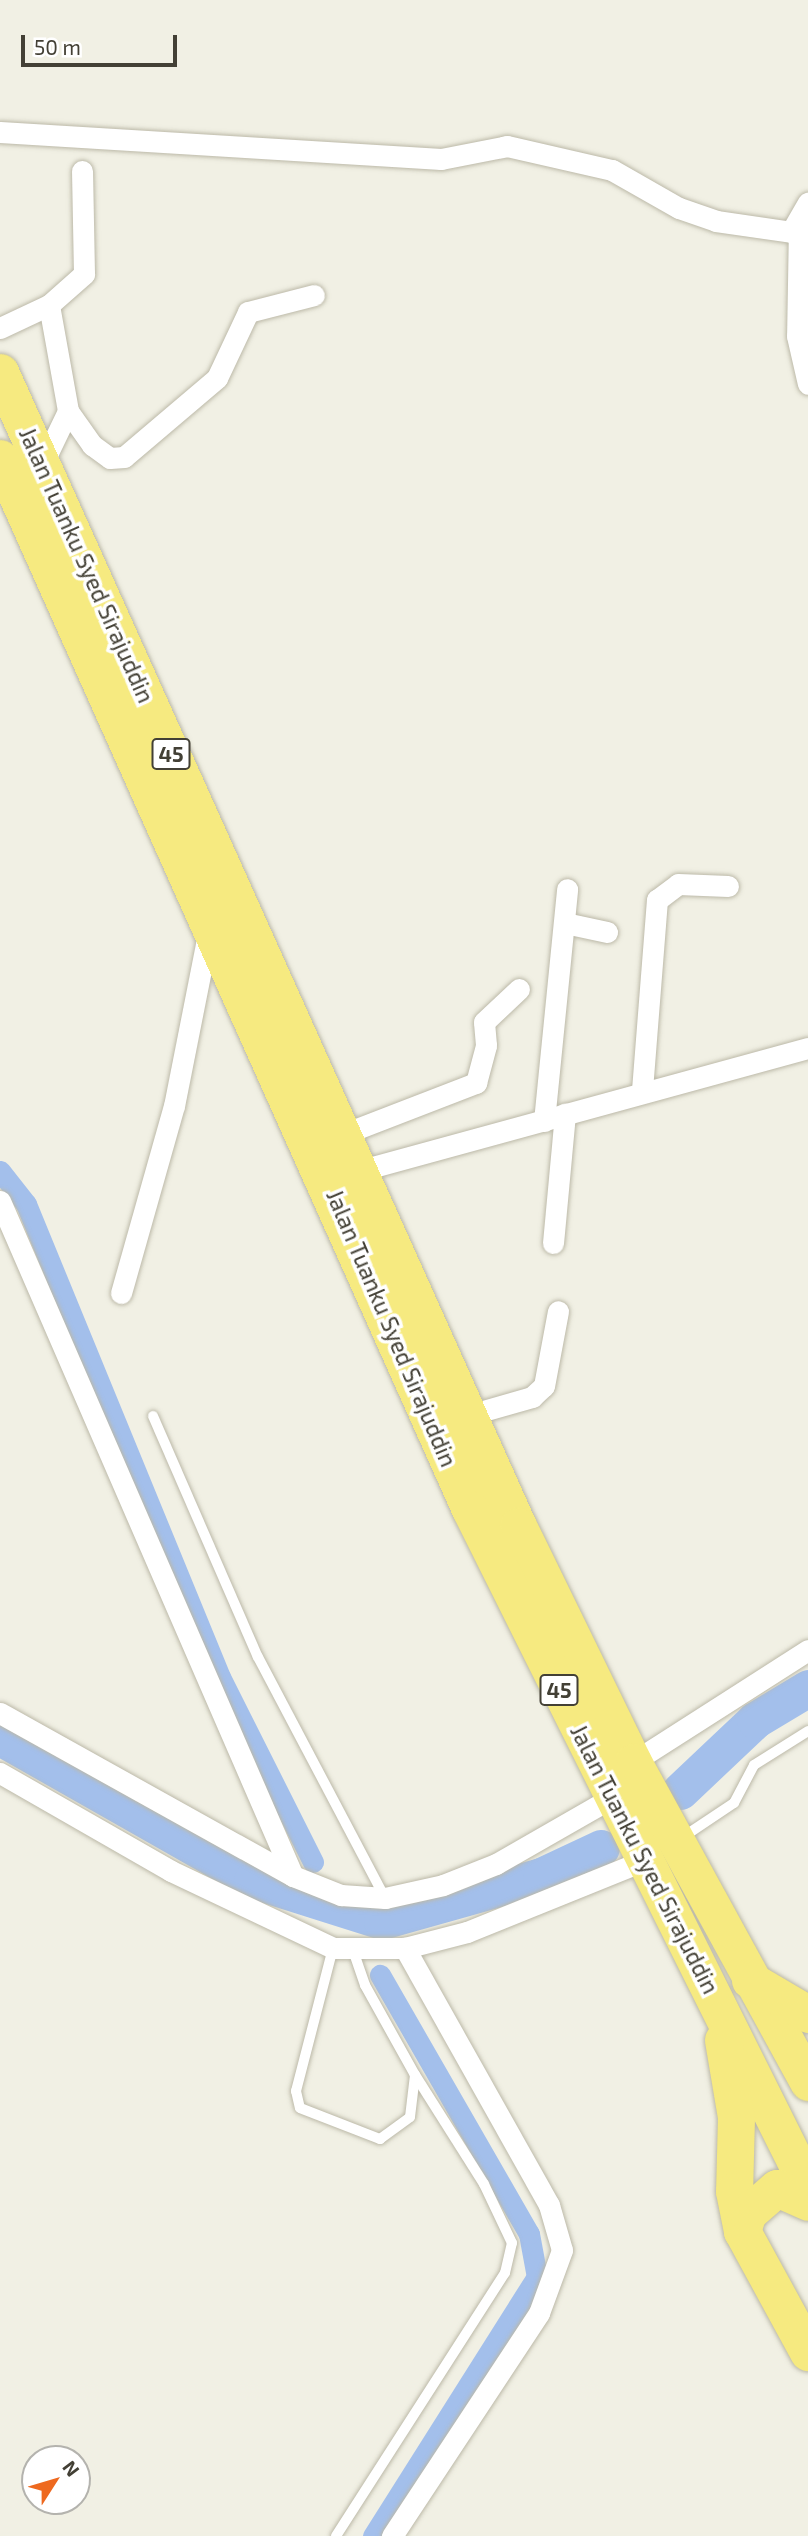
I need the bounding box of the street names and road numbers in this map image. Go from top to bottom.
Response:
street label: Jalan Tuanku Syed Sirajuddin [14,423,160,707]
road number: 45 [150,736,192,772]
street label: Jalan Tuanku Syed Sirajuddin [321,1185,463,1471]
road number: 45 [538,1672,580,1708]
street label: Jalan Tuanku Syed Sirajuddin [565,1720,725,1998]

